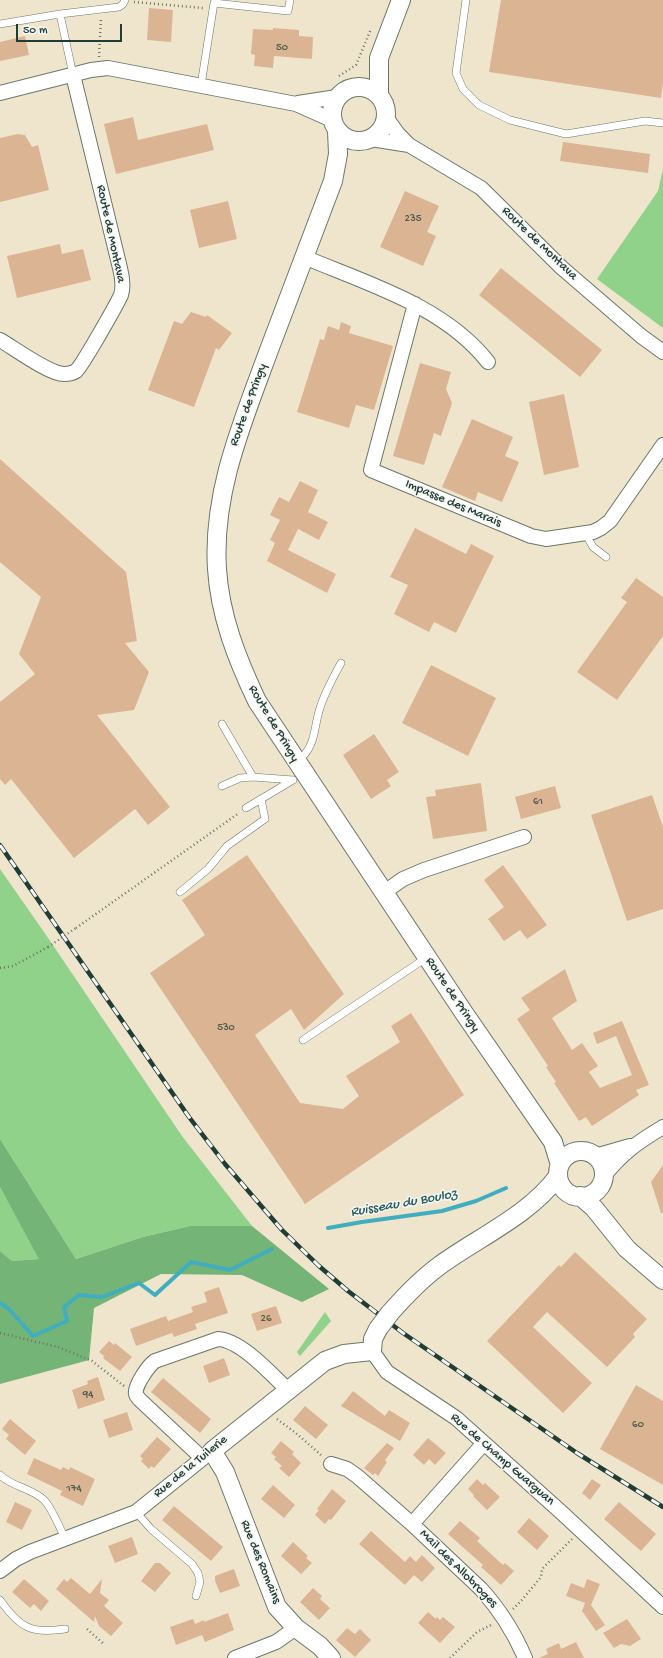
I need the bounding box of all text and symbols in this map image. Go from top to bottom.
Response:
scale bar [18,16,124,42]
text: 50 m [23,24,48,38]
house number: 50 [276,41,288,55]
street label: Route de Montava [92,184,128,284]
street label: Route de Montava [498,204,580,284]
house number: 235 [405,212,421,226]
street label: Route de Pringy [227,362,271,448]
street label: Impasse des Marais [402,477,504,531]
street label: Route de Pringy [244,683,302,765]
house number: 61 [533,795,543,809]
street label: Route de Pringy [421,955,483,1035]
house number: 530 [217,1021,235,1035]
water label: Ruisseau du Bouloz [349,1186,459,1222]
house number: 26 [261,1312,271,1326]
house number: 94 [83,1388,93,1402]
street label: Rue de Champ Guarguan [447,1410,557,1510]
house number: 60 [632,1418,644,1432]
street label: Rue de la Tuilerie [151,1432,231,1502]
house number: 174 [66,1482,82,1496]
street label: Rue des Romains [236,1518,284,1606]
street label: Mail des Allobroges [416,1527,500,1611]

